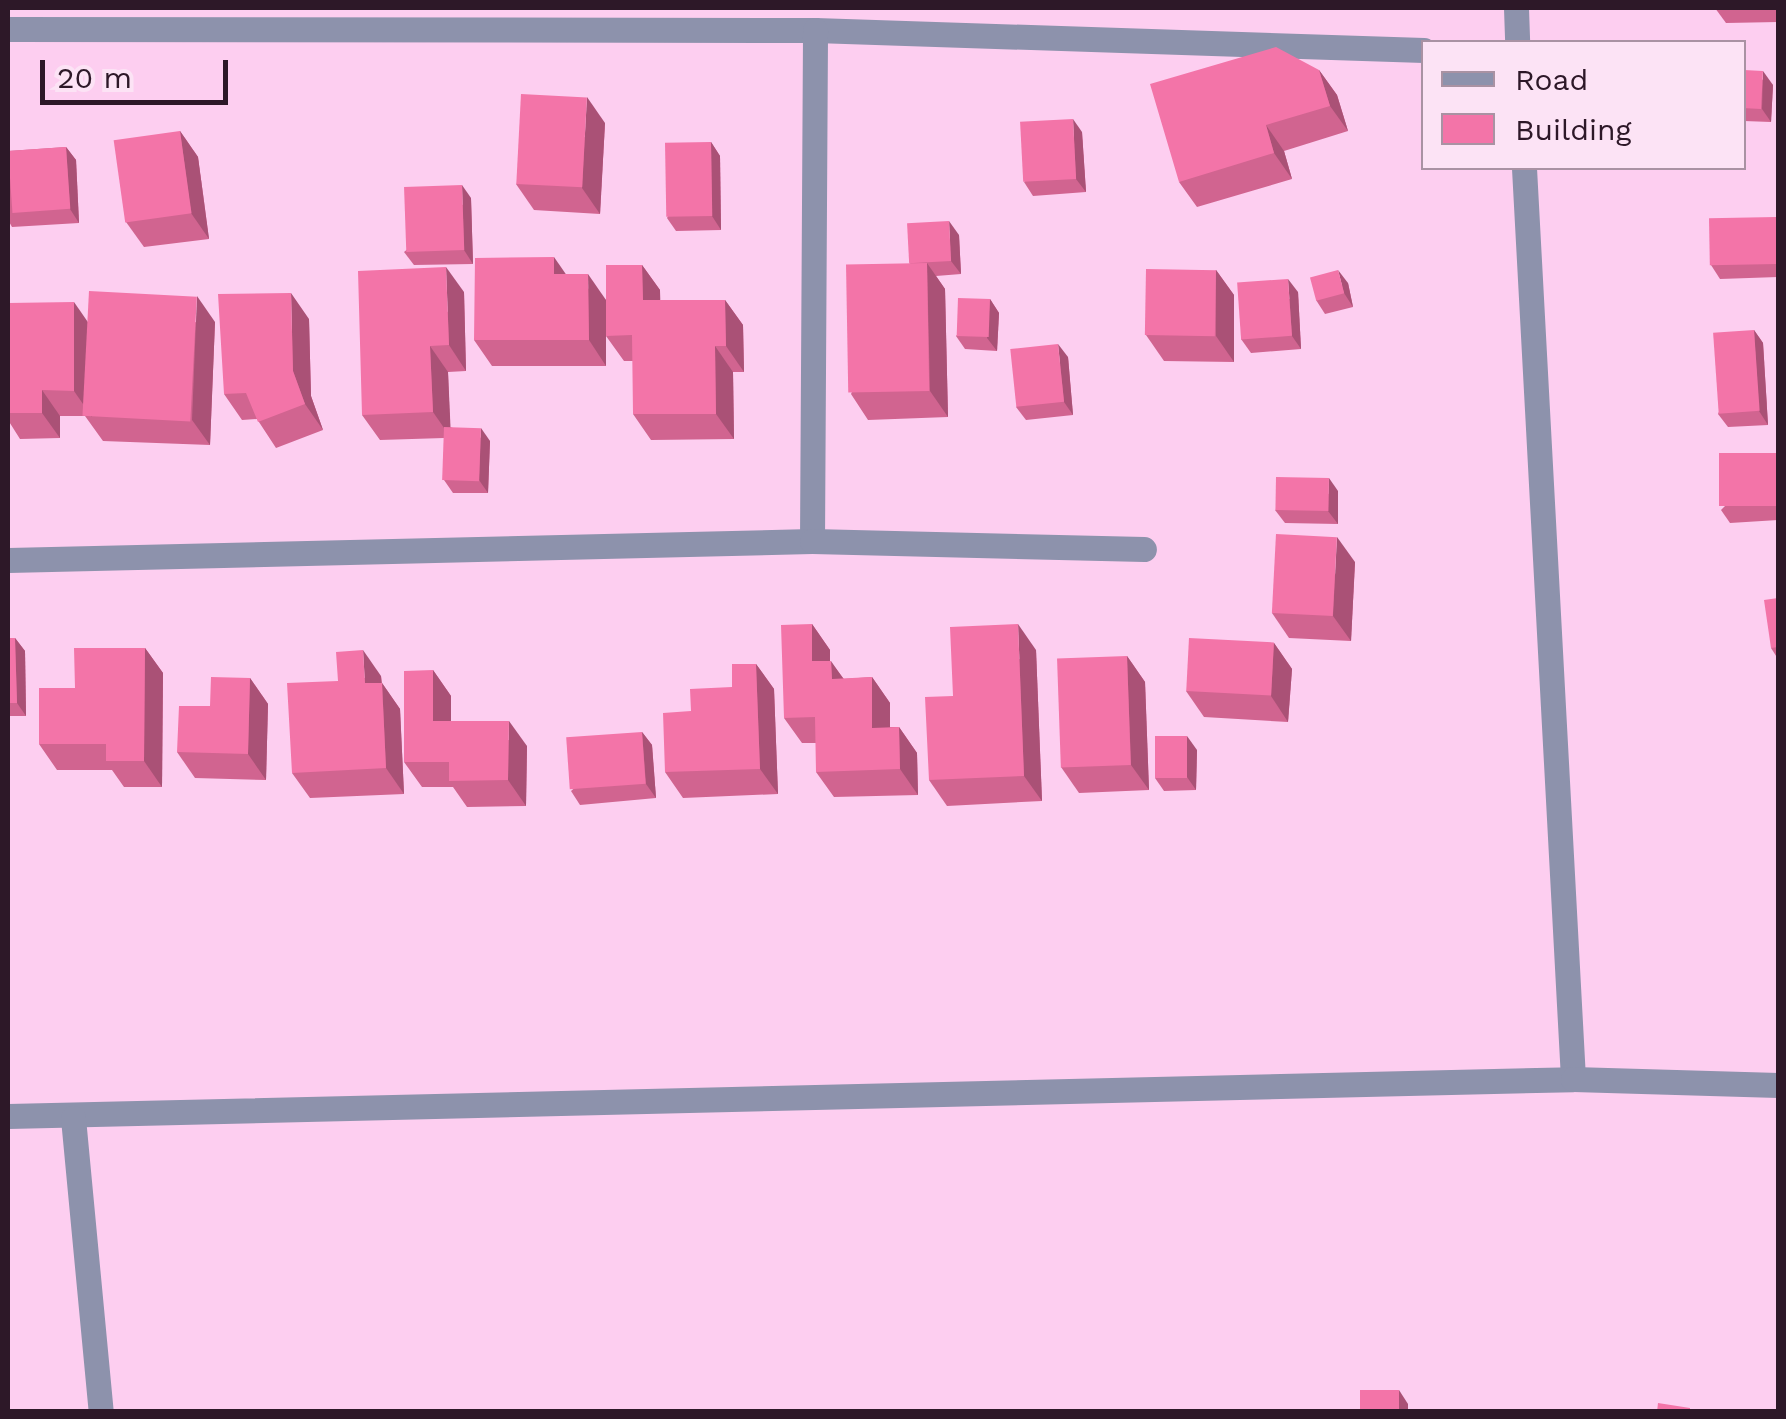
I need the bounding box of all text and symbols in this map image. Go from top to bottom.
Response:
scale bar [45,40,232,102]
legend [1421,40,1746,170]
text: 20 m [57,60,132,95]
text: Road [1515,62,1588,97]
text: Building [1515,112,1632,147]

